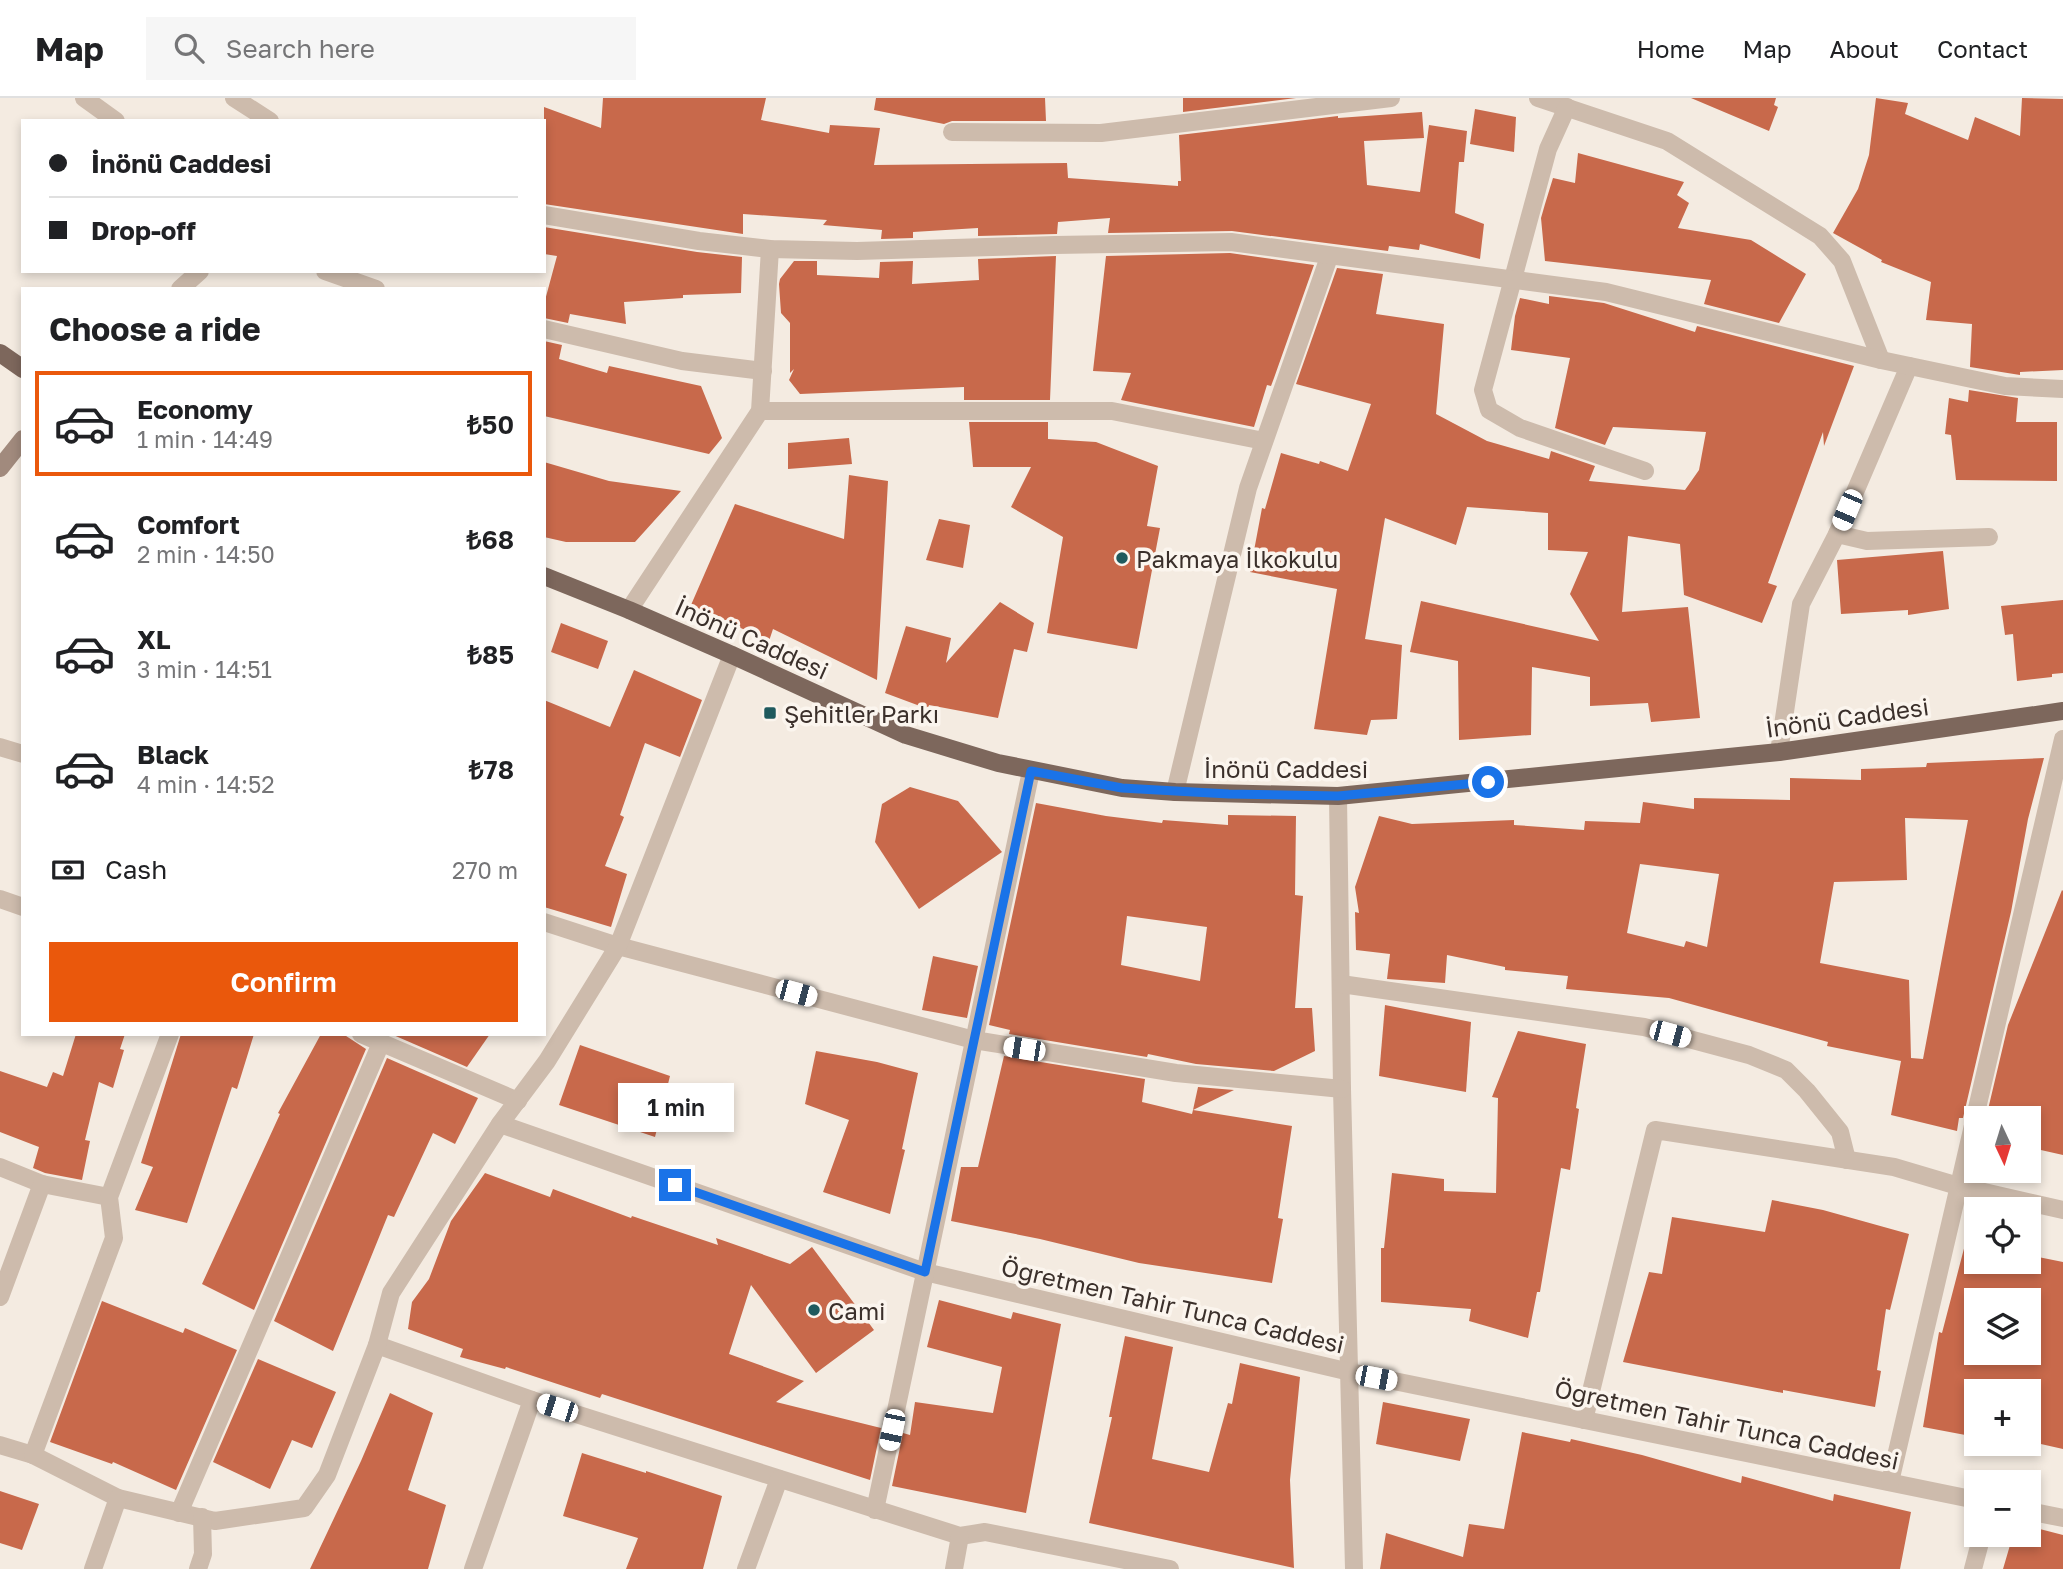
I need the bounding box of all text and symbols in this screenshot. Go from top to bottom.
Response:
search box [146,17,636,80]
text: Map [35,29,104,68]
icon: search [170,29,208,67]
text: Search here [226,33,375,64]
text: Home [1637,34,1705,63]
text: Map [1743,34,1792,63]
text: About [1830,34,1899,63]
text: Contact [1937,34,2028,63]
text: İnönü Caddesi [91,148,271,179]
text: Drop-off [91,215,196,246]
text: Choose a ride [49,310,261,348]
icon: car [53,392,116,455]
text: Economy [137,394,253,425]
text: ₺50 [467,409,514,440]
text: 1 min · 14:49 [137,425,273,453]
car [1830,487,1865,533]
icon: car [53,507,116,570]
text: Comfort [137,509,240,540]
text: ₺68 [467,524,514,555]
text: 2 min · 14:50 [137,540,275,568]
place label: Pakmaya İlkokulu [1136,544,1338,573]
marker: Pakmaya İlkokulu [1114,550,1130,566]
street label: İnönü Caddesi [671,591,833,685]
icon: car [53,622,116,685]
text: XL [137,624,171,655]
text: ₺85 [467,639,514,670]
text: 3 min · 14:51 [137,655,272,683]
street label: İnönü Caddesi [1764,691,1930,743]
place label: Şehitler Parkı [784,699,939,728]
marker: Şehitler Parkı [762,705,778,721]
icon: car [53,737,116,800]
text: Black [137,739,209,770]
text: ₺78 [469,754,514,785]
street label: İnönü Caddesi [1204,754,1368,783]
route start [1472,766,1504,798]
text: 4 min · 14:52 [137,770,275,798]
icon: cash [49,851,87,889]
text: Cash [105,854,167,885]
text: 270 m [452,856,518,884]
button: Confirm [49,942,518,1022]
car [773,977,820,1009]
car [1647,1018,1694,1050]
car [1002,1035,1047,1063]
callout: 1 min [617,1084,733,1132]
text: 1 min [647,1093,705,1121]
north arrow [1964,1106,2040,1183]
map controls [1964,1106,2041,1547]
route end [659,1169,691,1201]
button: locate [1964,1197,2041,1274]
street label: Öğretmen Tahir Tunca Caddesi [999,1251,1347,1359]
button: layers [1964,1288,2041,1365]
place label: Cami [828,1296,886,1325]
marker: Cami [806,1302,822,1318]
car [1354,1364,1399,1392]
street label: Öğretmen Tahir Tunca Caddesi [1552,1373,1902,1475]
button: + [1964,1379,2041,1456]
car [534,1392,581,1424]
car [878,1407,907,1453]
button: − [1964,1470,2041,1547]

